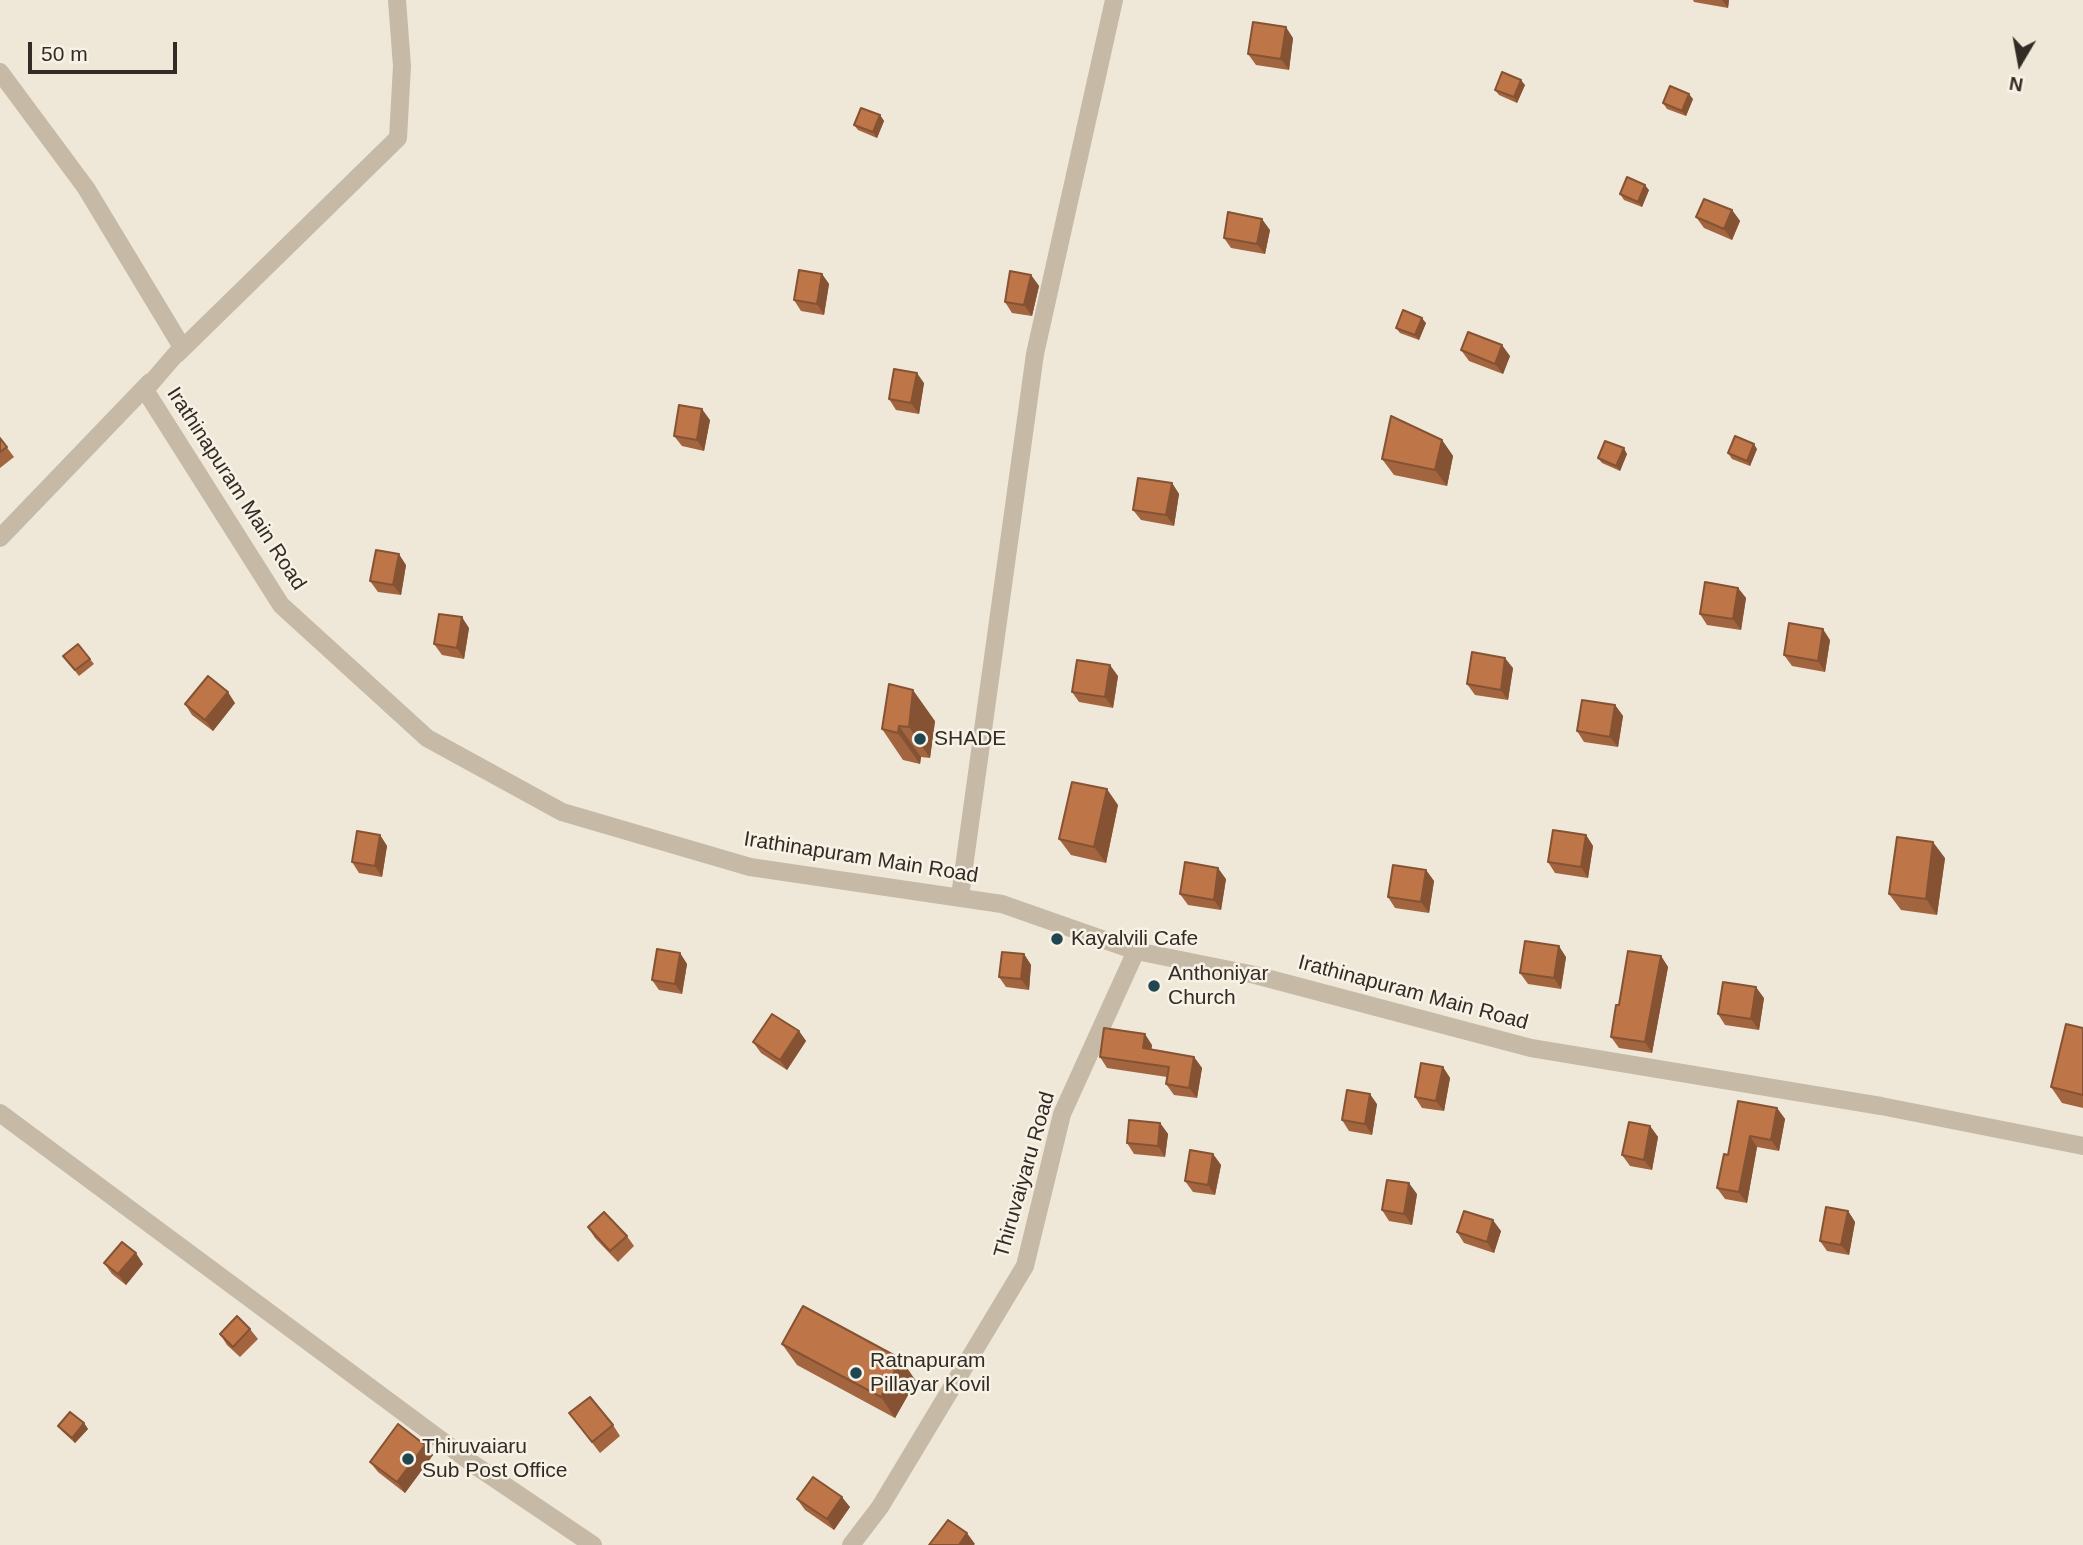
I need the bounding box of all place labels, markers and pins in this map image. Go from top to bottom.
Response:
place label: SHADE [934,726,1006,752]
marker: SHADE [912,731,928,747]
place label: Kayalvili Cafe [1071,926,1198,952]
marker: Kayalvili Cafe [1049,931,1065,947]
place label: Anthoniyar Church [1168,961,1268,1011]
marker: Anthoniyar Church [1146,978,1162,994]
place label: Ratnapuram Pillayar Kovil [870,1348,990,1398]
marker: Ratnapuram Pillayar Kovil [848,1365,864,1381]
place label: Thiruvaiaru Sub Post Office [422,1434,568,1484]
marker: Thiruvaiaru Sub Post Office [400,1451,416,1467]

